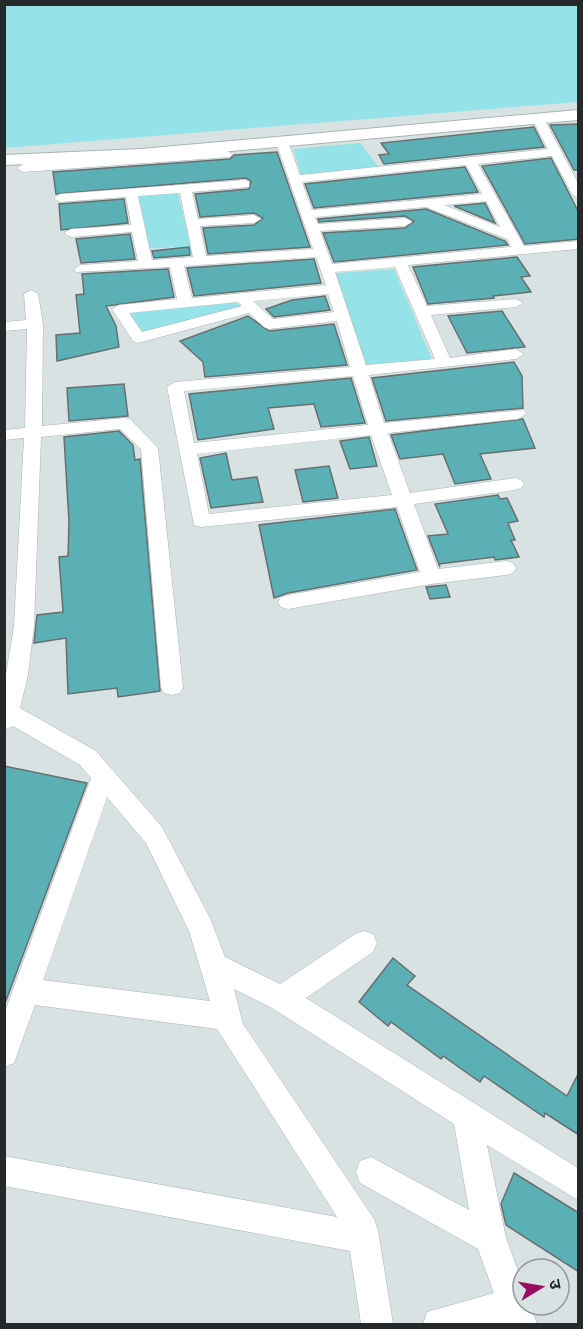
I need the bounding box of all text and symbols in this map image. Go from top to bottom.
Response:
north arrow [511,1257,571,1317]
text: उ [545,1278,567,1291]

